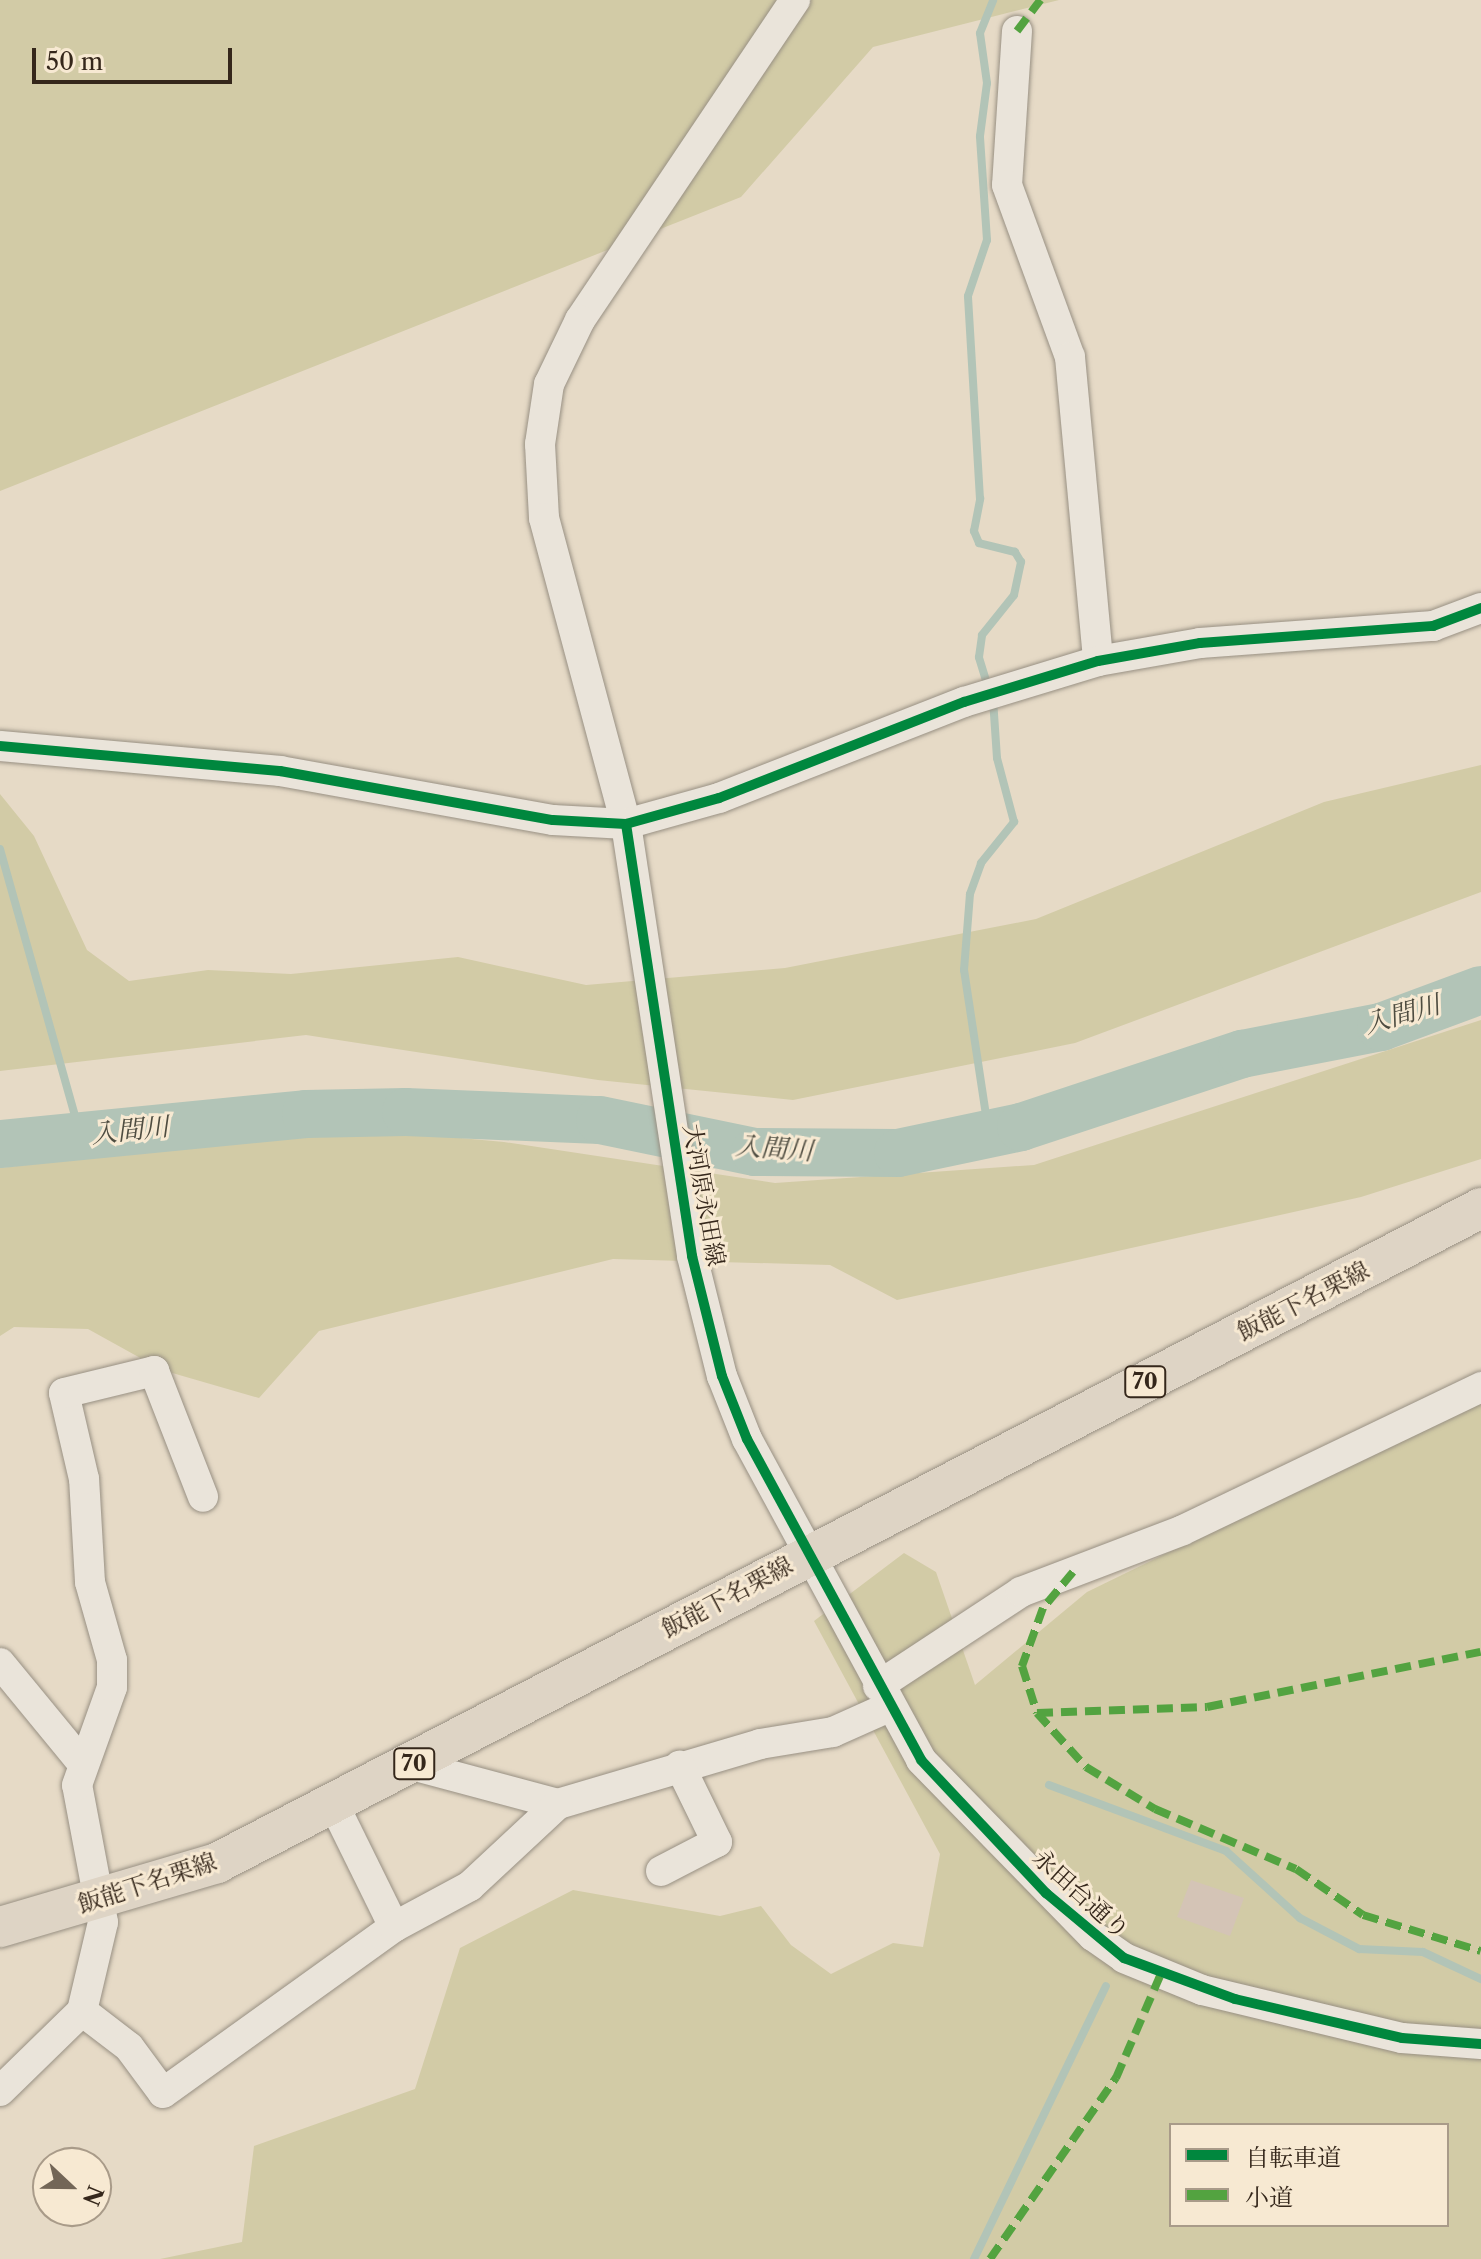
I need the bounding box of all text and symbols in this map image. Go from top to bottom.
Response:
scale bar [36,32,236,82]
text: 50 m [46,47,103,76]
water label: 入間川 [1360,989,1444,1041]
water label: 入間川 [90,1111,170,1151]
street label: 大河原永田線 [677,1122,731,1268]
water label: 入間川 [734,1131,814,1167]
street label: 飯能下名栗線 [1232,1255,1374,1347]
road number: 70 [1123,1364,1167,1400]
street label: 飯能下名栗線 [657,1550,797,1644]
road number: 70 [392,1746,436,1782]
street label: 永田台通り [1027,1843,1135,1945]
street label: 飯能下名栗線 [74,1847,220,1919]
legend [1169,2123,1449,2227]
text: 自転車道 [1245,2143,1341,2172]
north arrow [32,2147,112,2227]
text: N [77,2182,109,2209]
text: 小道 [1245,2183,1293,2212]

